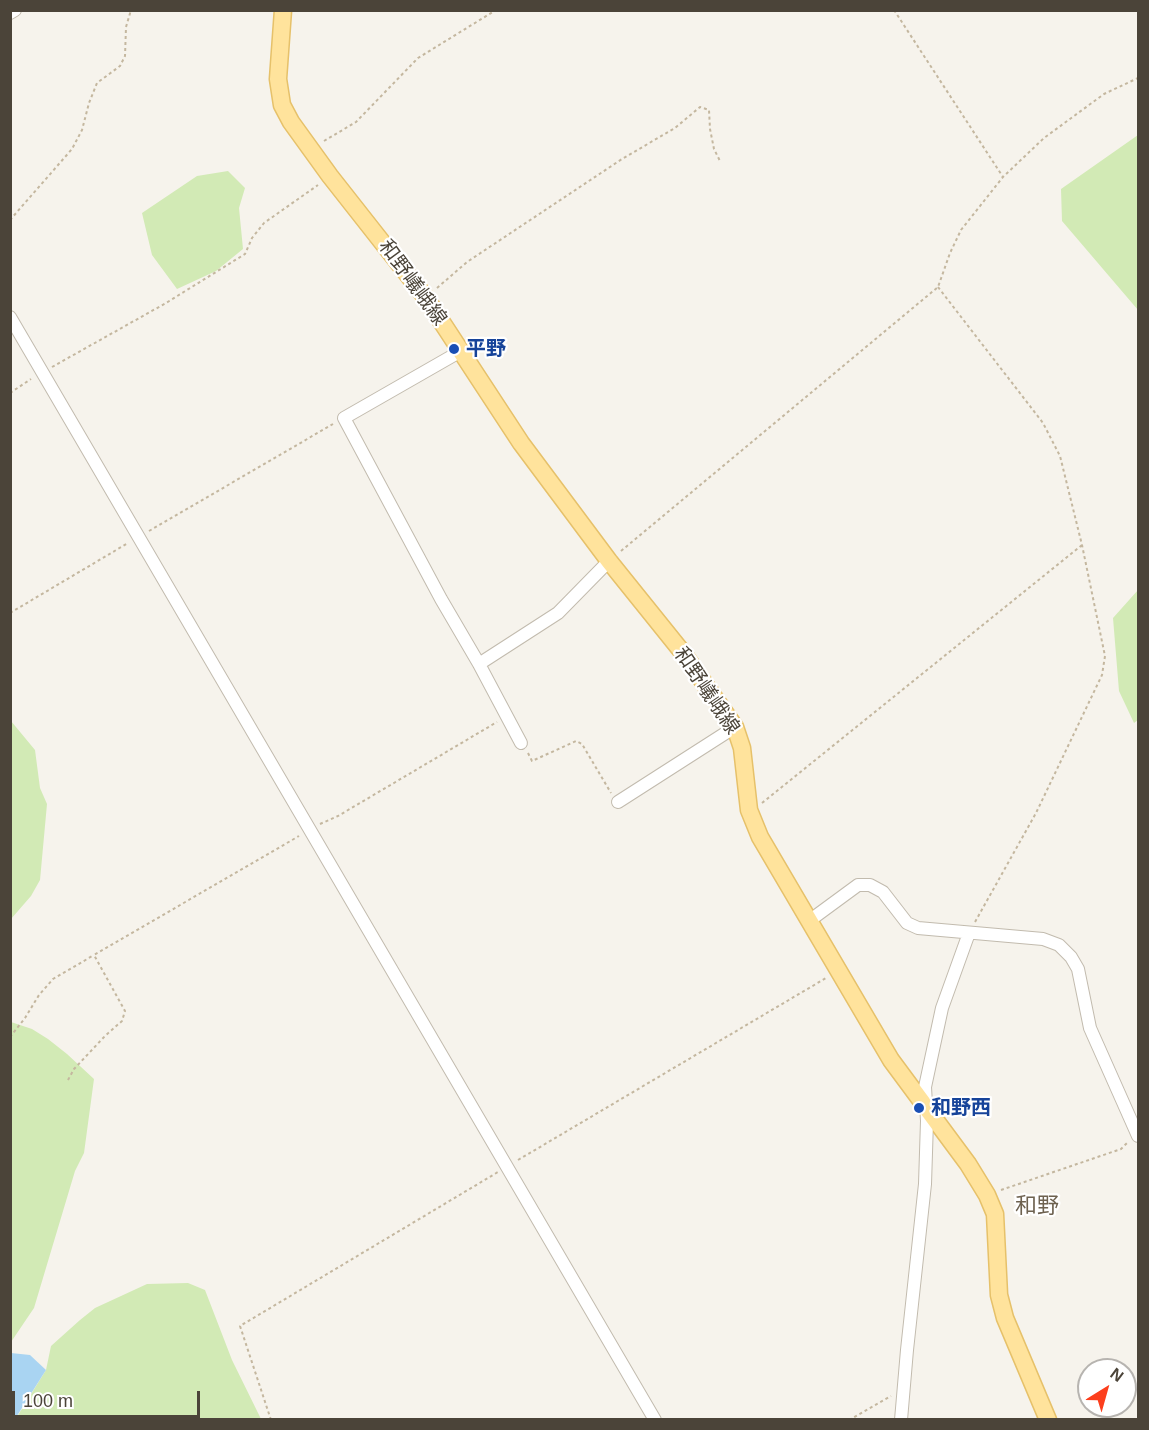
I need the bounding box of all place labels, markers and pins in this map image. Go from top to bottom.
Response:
place label: 平野 [466,337,506,361]
marker: 平野 [447,342,461,356]
place label: 和野西 [931,1096,991,1120]
marker: 和野西 [912,1101,926,1115]

